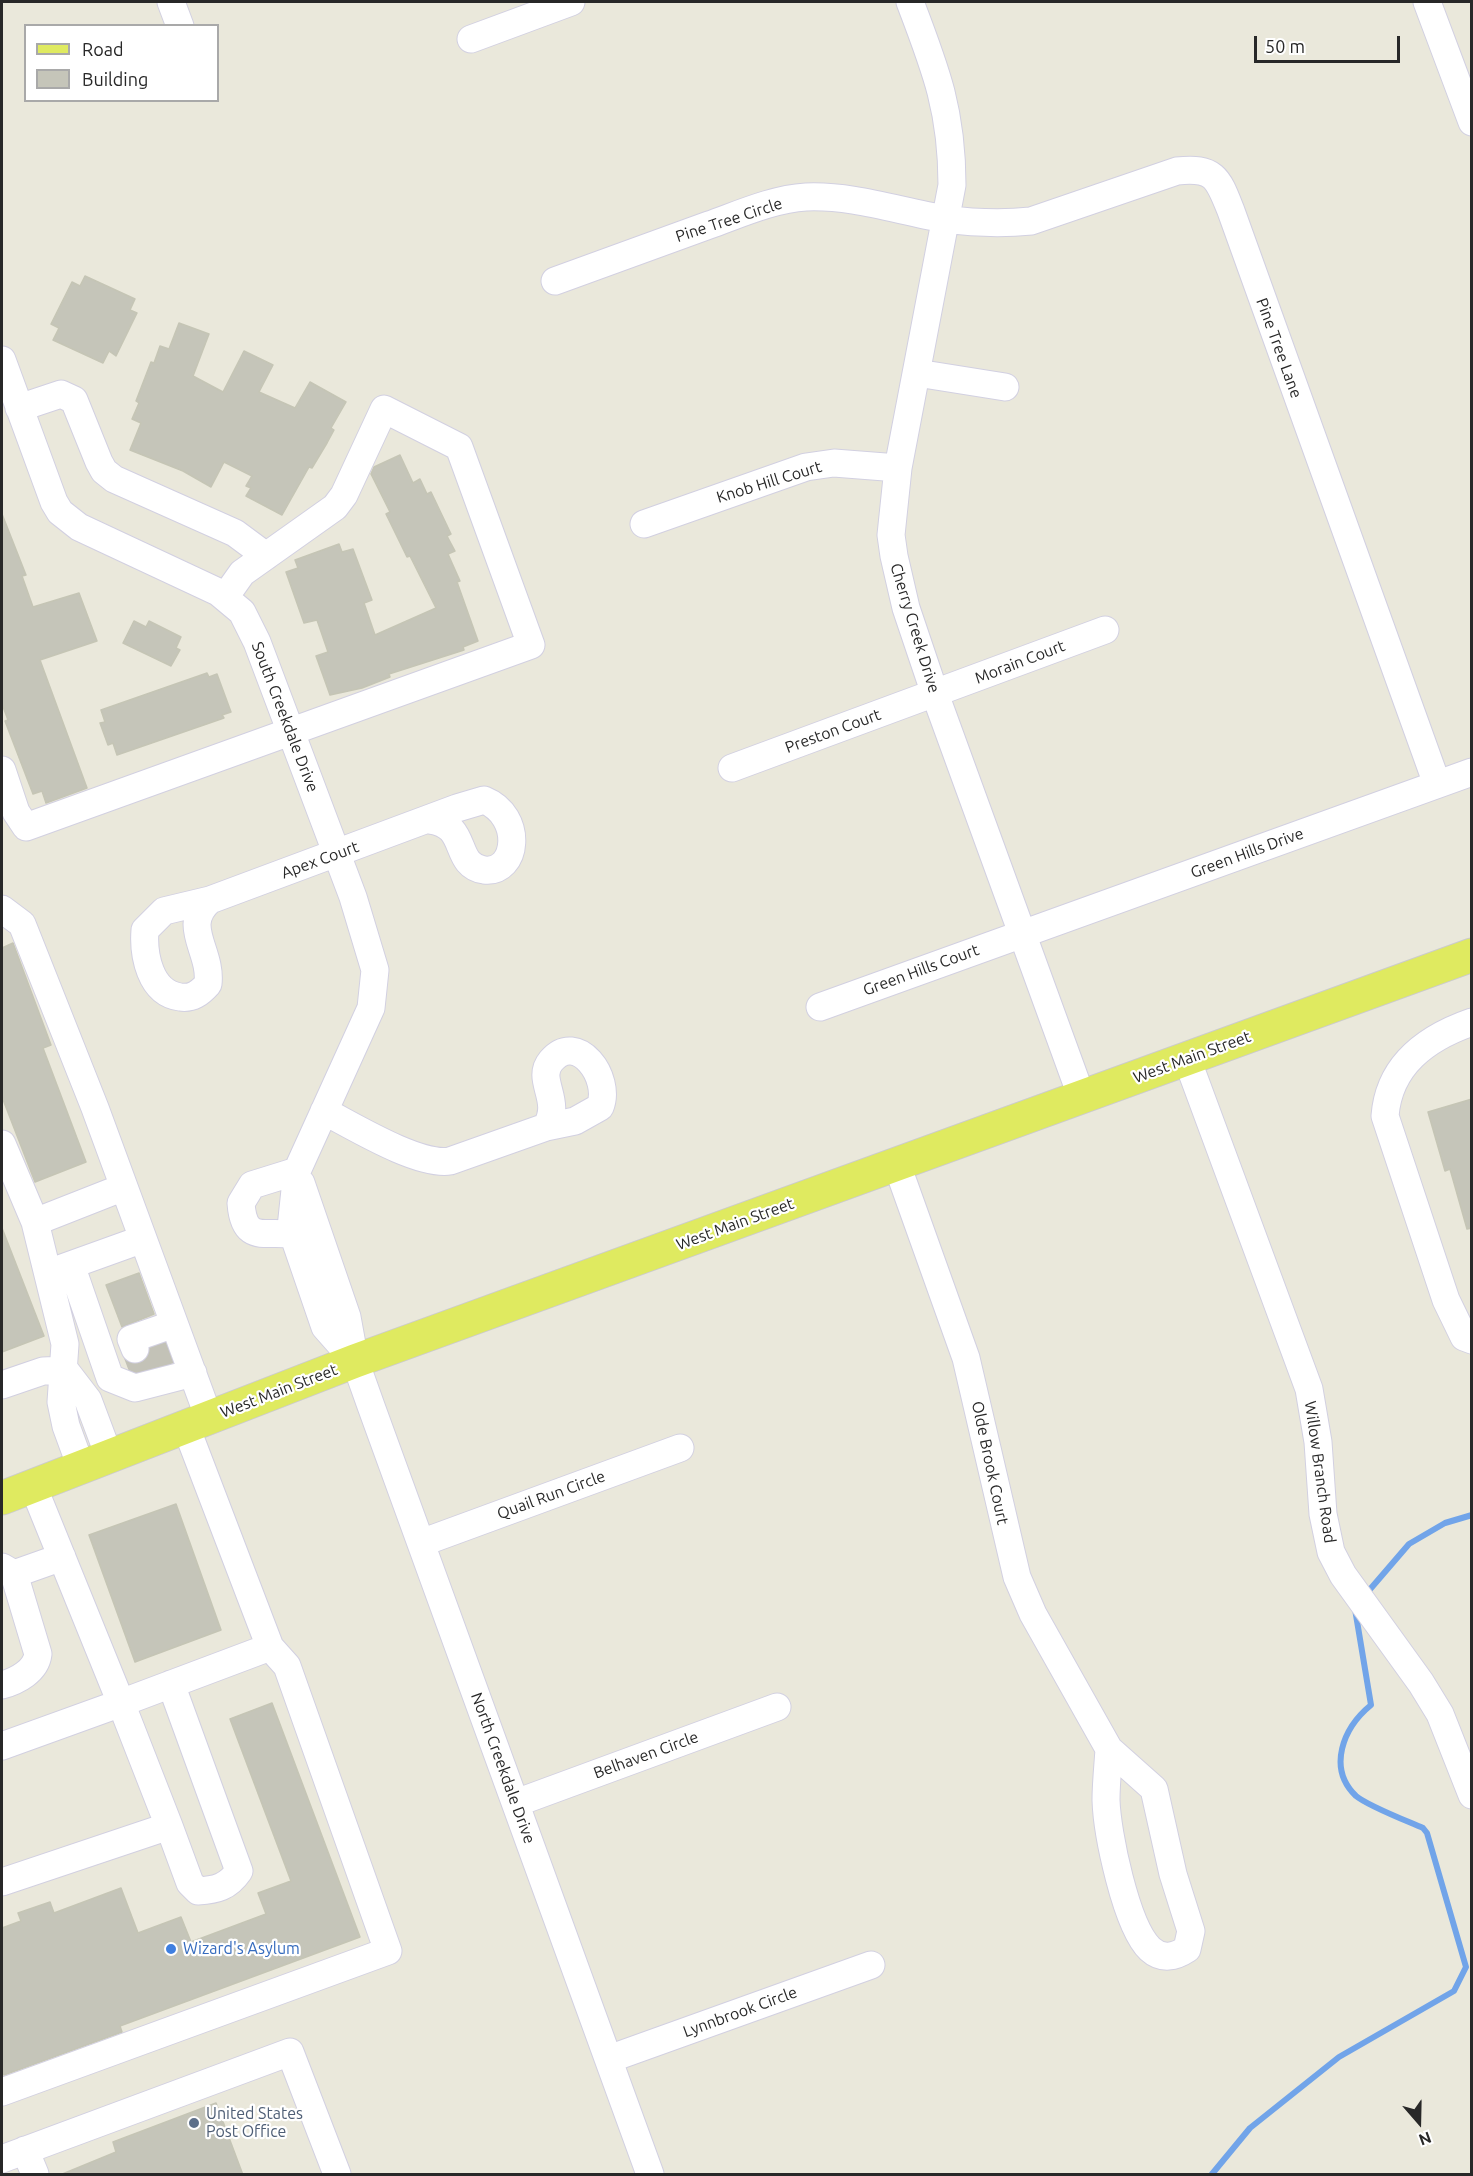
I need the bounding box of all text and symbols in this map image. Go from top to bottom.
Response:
legend [24,24,219,102]
scale bar [1257,24,1402,62]
text: 50 m [1265,36,1305,56]
text: Road [82,39,124,59]
text: Building [82,69,148,89]
street label: Pine Tree Circle [673,194,785,246]
street label: Pine Tree Lane [1252,295,1306,401]
street label: Knob Hill Court [714,457,824,507]
street label: Cherry Creek Drive [886,561,944,695]
street label: Morain Court [972,636,1068,688]
street label: South Creekdale Drive [247,639,323,795]
street label: Preston Court [783,705,883,757]
street label: Green Hills Drive [1188,824,1306,882]
street label: Apex Court [279,837,361,883]
street label: Green Hills Court [860,940,982,1000]
street label: West Main Street [1131,1027,1253,1087]
street label: West Main Street [674,1194,796,1254]
street label: West Main Street [218,1360,340,1422]
street label: Olde Brook Court [968,1399,1012,1527]
street label: Willow Branch Road [1301,1400,1339,1544]
street label: Quail Run Circle [494,1467,608,1523]
street label: North Creekdale Drive [467,1690,539,1846]
street label: Belhaven Circle [591,1727,701,1783]
place label: Wizard's Asylum [183,1939,300,1959]
marker: Wizard's Asylum [164,1942,178,1956]
street label: Lynnbrook Circle [680,1982,800,2042]
north arrow [1389,2092,1449,2152]
place label: United States Post Office [206,2104,303,2142]
marker: United States Post Office [187,2116,201,2130]
text: N [1416,2128,1434,2149]

